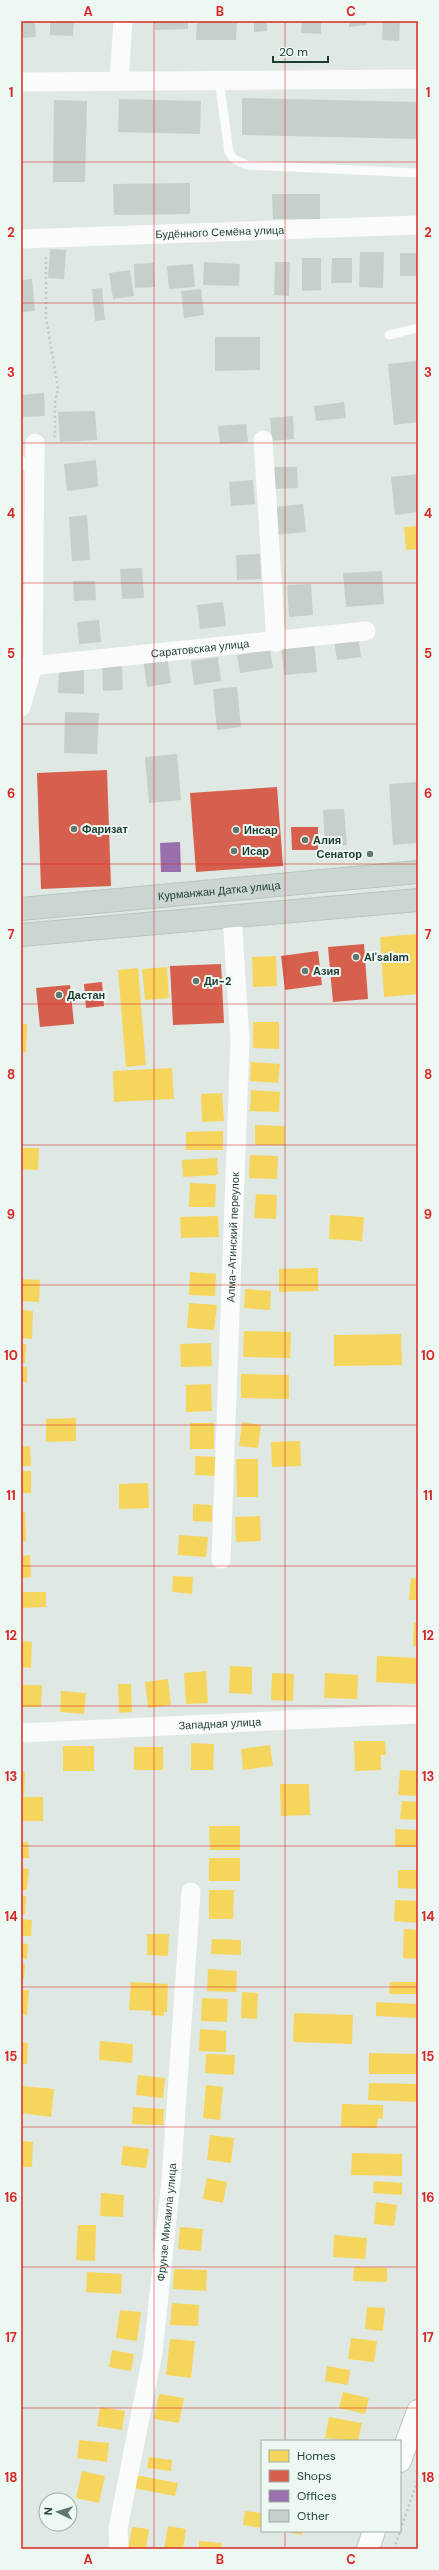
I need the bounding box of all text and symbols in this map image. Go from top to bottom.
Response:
text: A [83,3,93,20]
text: B [216,3,224,20]
text: C [346,3,356,20]
scale bar [273,38,328,64]
text: 20 m [279,44,308,60]
text: 1 [9,84,13,101]
text: 1 [426,84,430,101]
street label: Будённого Семёна улица [155,223,285,241]
text: 2 [7,224,15,241]
text: 2 [424,224,432,241]
text: 3 [7,364,15,381]
text: 3 [424,364,432,381]
text: 4 [7,505,15,522]
text: 4 [424,505,432,522]
street label: Саратовская улица [150,636,251,660]
text: 5 [7,645,15,662]
text: 5 [424,645,432,662]
text: 6 [7,785,15,802]
text: 6 [424,785,432,802]
place label: Фаризат [82,822,128,836]
place label: Инсар [244,823,278,837]
marker: Фаризат [69,824,79,834]
marker: Инсар [231,825,241,835]
place label: Алия [313,833,341,847]
marker: Алия [300,835,310,845]
place label: Исар [242,844,269,858]
marker: Исар [229,846,239,856]
place label: Сенатор [316,847,362,861]
marker: Сенатор [365,849,375,859]
street label: Курманжан Датка улица [157,878,282,903]
text: 7 [8,926,15,943]
text: 7 [425,926,432,943]
place label: Al'salam [364,950,409,964]
marker: Al'salam [351,952,361,962]
place label: Азия [313,964,340,978]
marker: Азия [300,966,310,976]
place label: Ди-2 [204,974,231,988]
marker: Ди-2 [191,976,201,986]
place label: Дастан [67,988,105,1002]
marker: Дастан [54,990,64,1000]
text: 8 [7,1066,15,1083]
text: 8 [424,1066,432,1083]
street label: Алма-Атинский переулок [223,1172,242,1303]
text: 9 [7,1206,15,1223]
text: 9 [424,1206,432,1223]
text: 10 [4,1347,18,1364]
text: 10 [421,1347,435,1364]
text: 11 [6,1487,16,1504]
text: 11 [423,1487,433,1504]
text: 12 [5,1627,17,1644]
text: 12 [422,1627,434,1644]
street label: Западная улица [178,1714,262,1732]
text: 13 [5,1768,17,1785]
text: 13 [422,1768,434,1785]
text: 14 [4,1908,18,1925]
text: 14 [421,1908,435,1925]
text: 15 [5,2048,17,2065]
text: 15 [422,2048,434,2065]
street label: Фрунзе Михаила улица [153,2162,179,2282]
text: 16 [5,2189,17,2206]
text: 16 [422,2189,434,2206]
text: 17 [5,2329,17,2346]
text: 17 [422,2329,434,2346]
legend [261,2440,401,2532]
text: Homes [297,2448,336,2464]
text: Shops [297,2468,332,2484]
text: 18 [5,2469,17,2486]
text: 18 [422,2469,434,2486]
text: Offices [297,2488,337,2504]
north arrow [38,2492,78,2532]
text: N [41,2507,55,2516]
text: Other [297,2508,330,2524]
text: A [83,2551,93,2568]
text: B [216,2551,224,2568]
text: C [346,2551,356,2568]

